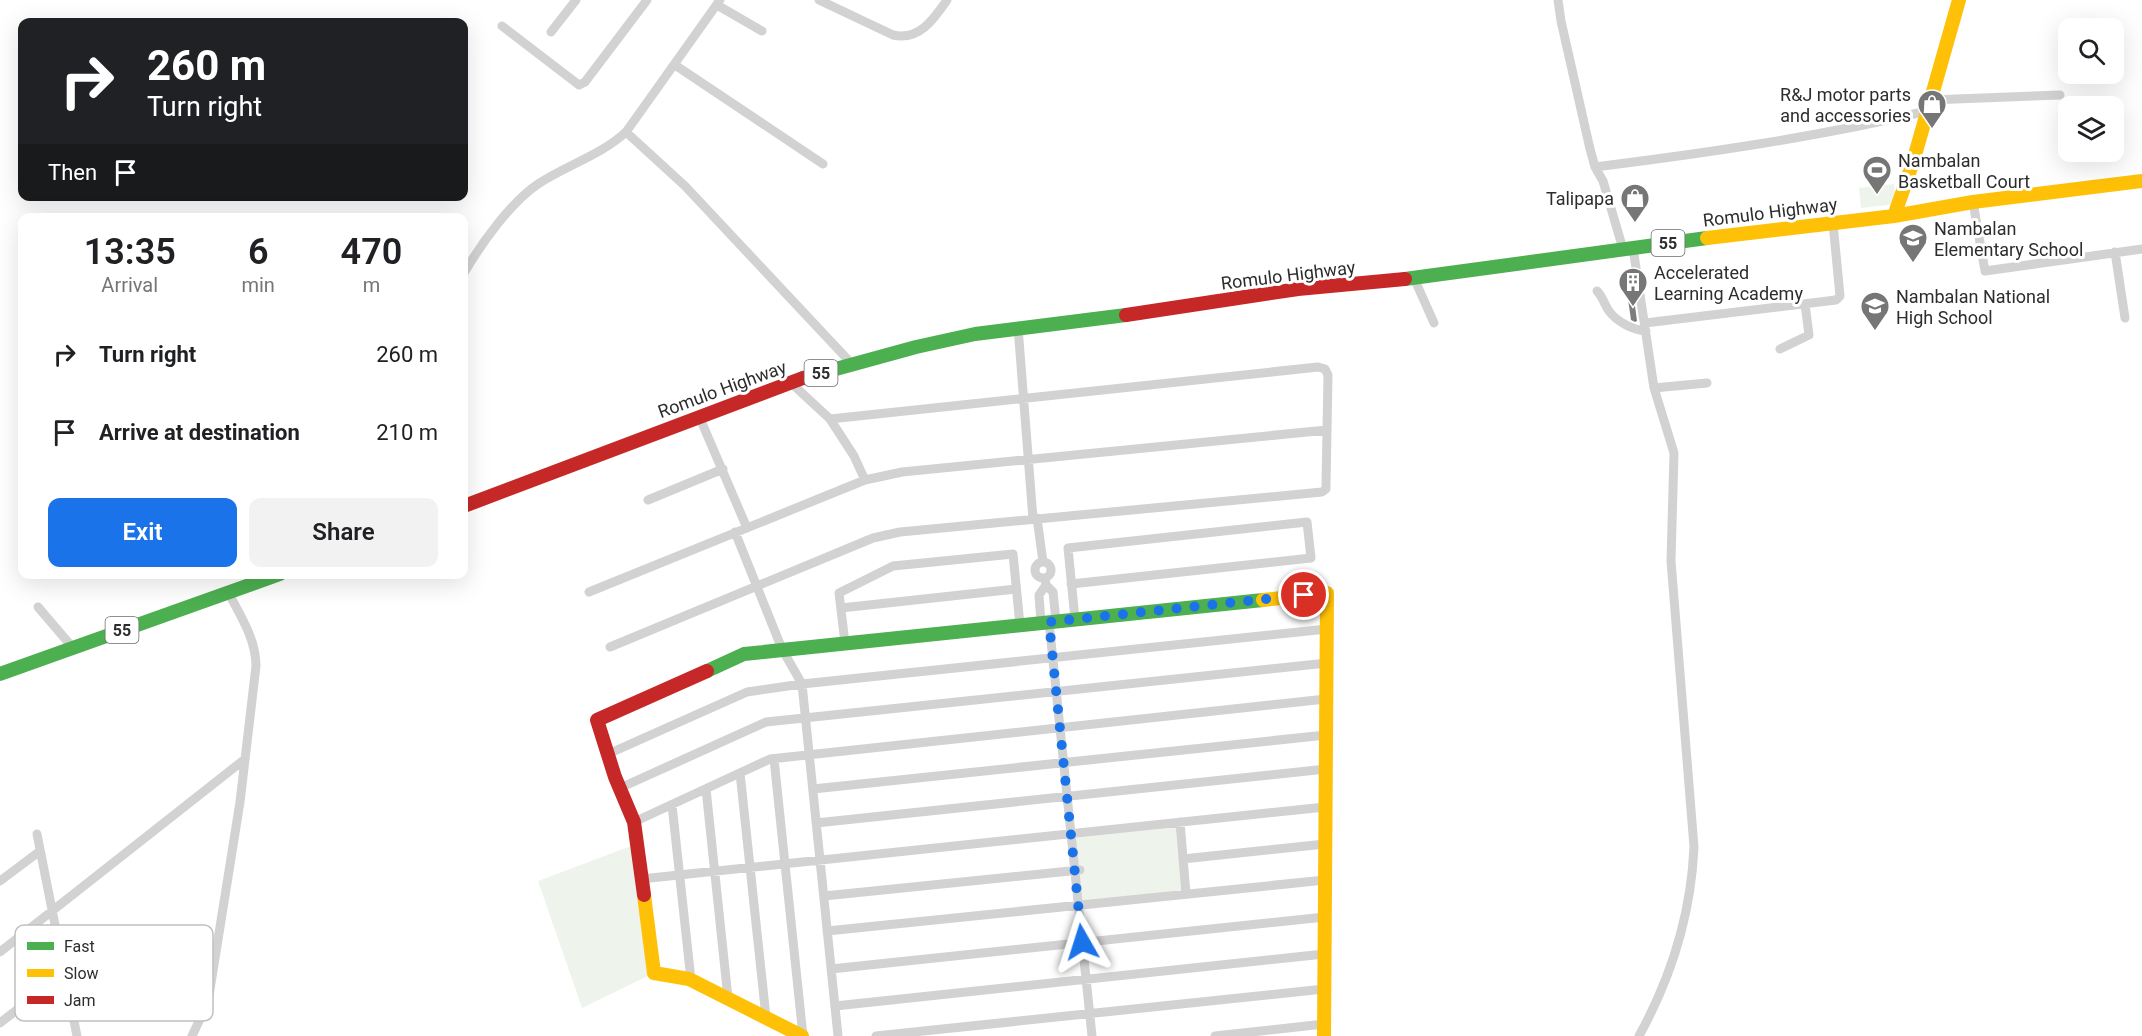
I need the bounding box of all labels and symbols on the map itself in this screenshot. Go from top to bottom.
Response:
place label: R&J motor parts and accessories [1780,84,1911,126]
shop icon: R&J motor parts and accessories [1916,88,1948,130]
place label: Nambalan Basketball Court [1898,150,2030,192]
sports icon: Nambalan Basketball Court [1861,154,1893,196]
shop icon: Talipapa [1619,182,1651,224]
place label: Talipapa [1546,188,1614,209]
street label: Romulo Highway [1702,193,1839,231]
place label: Nambalan Elementary School [1934,218,2083,260]
school or university icon: Nambalan Elementary School [1897,222,1929,264]
road number: 55 [1652,230,1684,256]
street label: Romulo Highway [1220,256,1357,294]
place label: Accelerated Learning Academy [1654,262,1803,304]
building icon: Accelerated Learning Academy [1617,266,1649,308]
place label: Nambalan National High School [1896,286,2050,328]
school or university icon: Nambalan National High School [1859,290,1891,332]
street label: Romulo Highway [655,356,790,422]
road number: 55 [804,360,838,386]
pin [1278,569,1329,620]
road number: 55 [106,617,138,643]
position arrow [1050,910,1114,974]
legend [15,925,213,1021]
text: Fast [64,937,95,956]
text: Slow [64,964,99,983]
text: Jam [64,991,96,1010]

